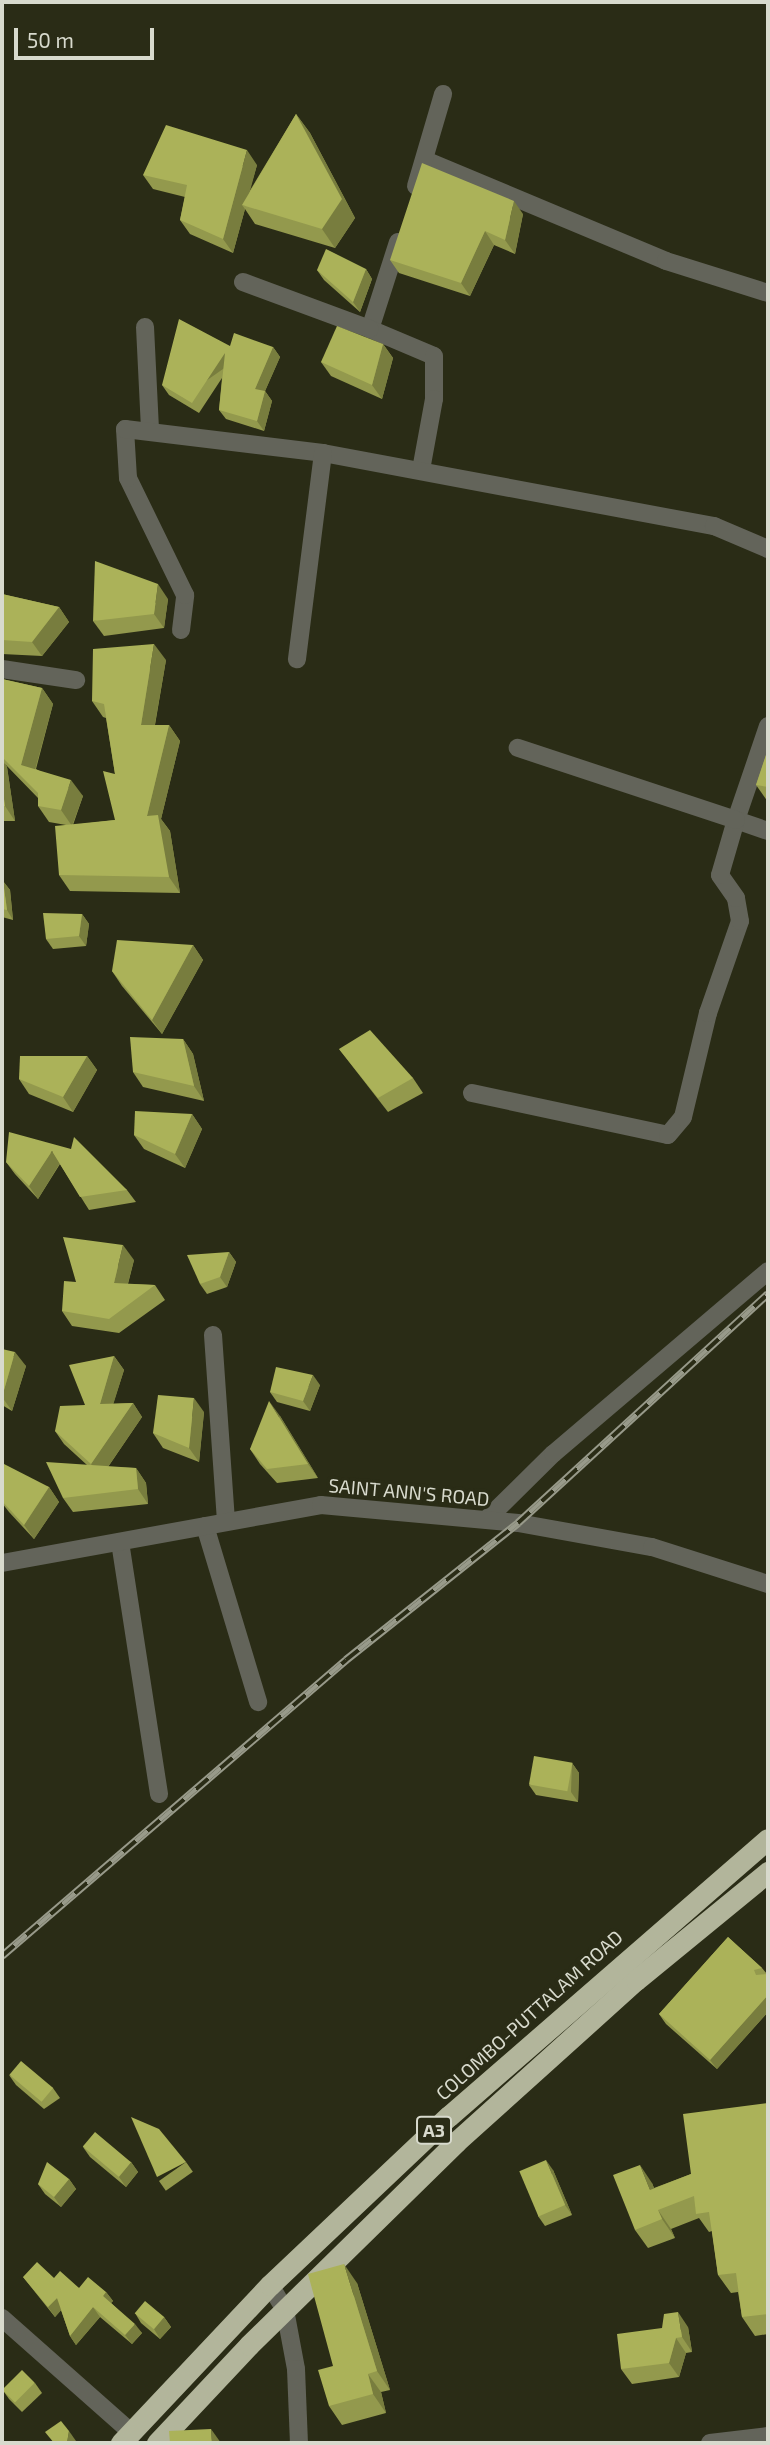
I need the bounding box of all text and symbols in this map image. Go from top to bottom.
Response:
scale bar [18,14,158,58]
text: 50 m [27,27,74,52]
street label: SAINT ANN'S ROAD [327,1474,491,1510]
street label: COLOMBO-PUTTALAM ROAD [431,1925,627,2105]
road number: A3 [415,2116,453,2144]

